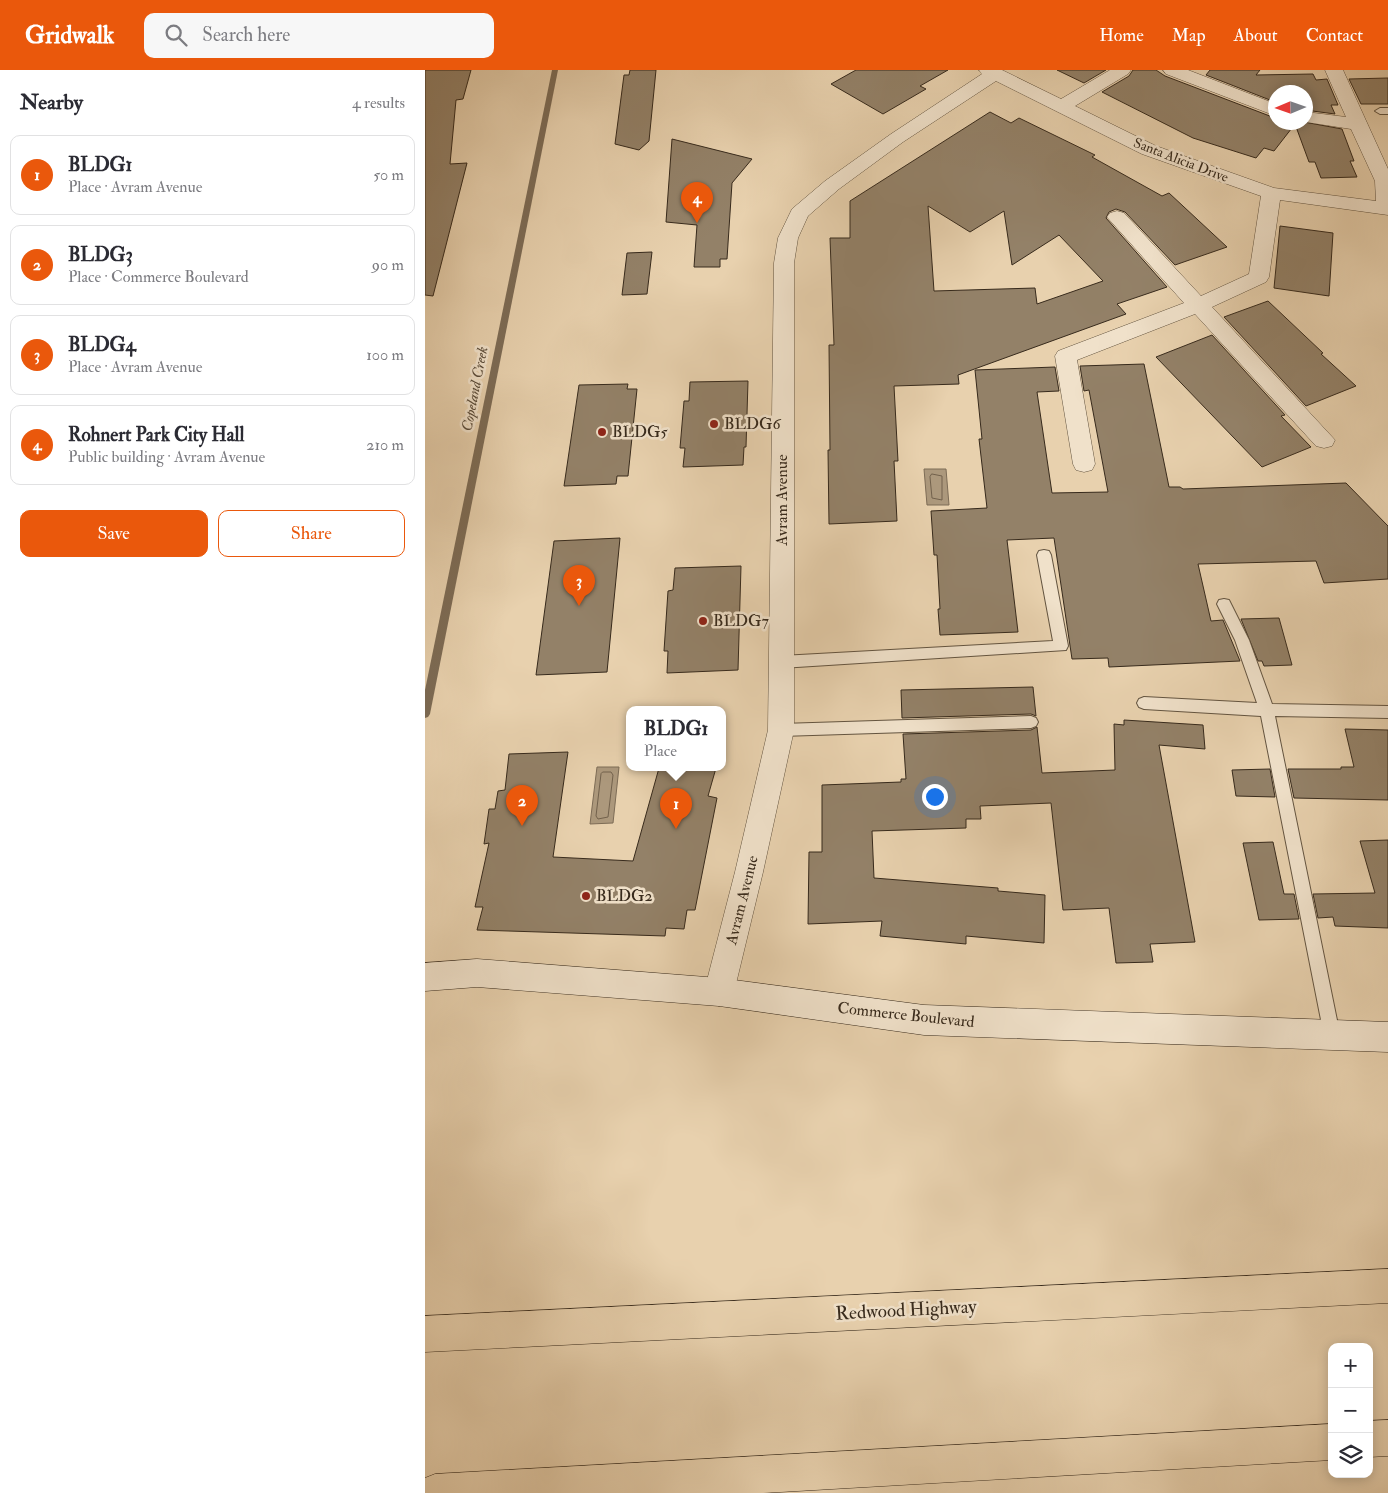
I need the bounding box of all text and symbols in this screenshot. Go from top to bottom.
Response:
search box [144,13,494,58]
text: Gridwalk [25,20,114,51]
icon: search [162,21,190,49]
text: Search here [202,23,290,47]
text: Home [1099,24,1144,47]
text: Map [1172,24,1206,47]
text: About [1234,24,1278,47]
text: Contact [1306,24,1363,47]
north arrow [1268,85,1313,130]
text: Nearby [20,89,83,116]
text: 4 results [352,93,405,113]
street label: Santa Alicia Drive [1131,134,1231,186]
text: BLDG1 [68,153,132,177]
text: 1 [34,165,40,185]
text: 50 m [373,165,404,185]
text: Place · Avram Avenue [68,177,202,197]
pin: 4 [681,182,713,223]
text: BLDG3 [68,243,133,267]
text: 2 [33,255,41,275]
text: 90 m [372,255,404,275]
text: Place · Commerce Boulevard [68,267,249,287]
text: BLDG4 [68,333,136,357]
text: 3 [34,345,40,365]
text: 100 m [366,345,404,365]
water label: Copeland Creek [457,345,493,433]
text: Place · Avram Avenue [68,357,202,377]
place label: BLDG6 [724,414,781,434]
marker: BLDG6 [708,418,720,430]
place label: BLDG5 [612,422,668,442]
text: Rohnert Park City Hall [68,423,244,447]
marker: BLDG5 [596,426,608,438]
text: 4 [33,435,41,455]
text: 210 m [366,435,404,455]
text: Public building · Avram Avenue [68,447,265,467]
street label: Avram Avenue [772,454,792,547]
button: Save [20,510,208,557]
button: Share [218,510,405,557]
pin: 3 [563,565,595,606]
place label: BLDG7 [713,611,769,631]
marker: BLDG7 [697,615,709,627]
popup [626,706,726,771]
text: BLDG1 [644,717,708,741]
text: Place [644,741,677,761]
your location [922,784,948,810]
pin: 2 [506,785,538,826]
pin: 1 [660,788,692,829]
street label: Avram Avenue [721,853,763,948]
place label: BLDG2 [596,886,653,906]
marker: BLDG2 [580,890,592,902]
street label: Commerce Boulevard [837,998,976,1032]
street label: Redwood Highway [835,1294,978,1326]
map controls [1328,1343,1373,1478]
button: + [1328,1343,1373,1388]
button: − [1328,1388,1373,1433]
button: layers [1328,1433,1373,1478]

